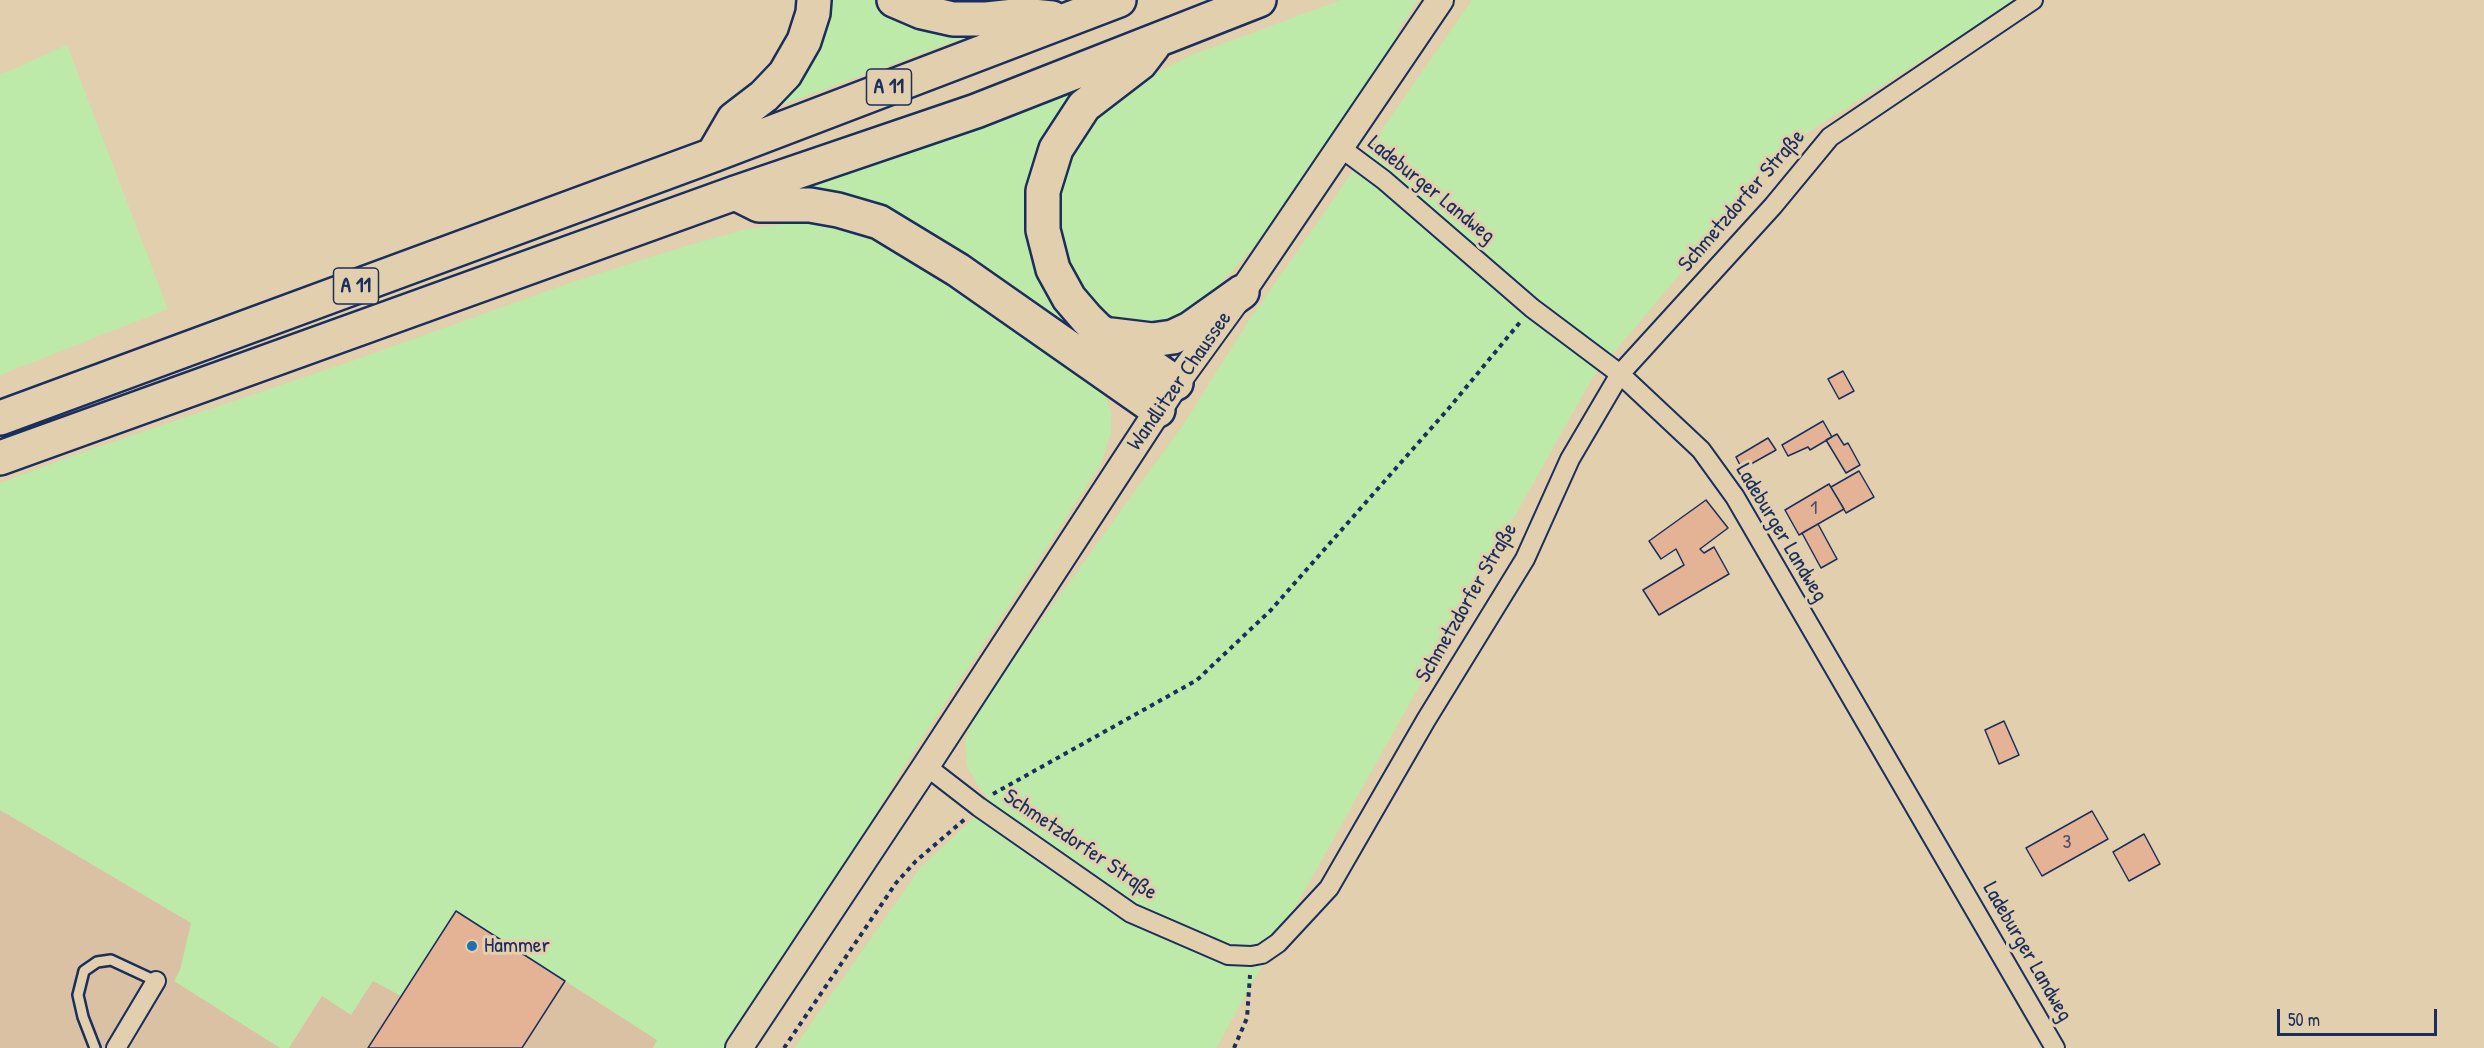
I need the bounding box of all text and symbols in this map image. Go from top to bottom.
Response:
road number: A 11 [866,69,912,105]
street label: Schmetzdorfer Straße [1673,124,1811,278]
street label: Ladeburger Landweg [1362,130,1500,250]
road number: A 11 [334,268,378,304]
street label: Wandlitzer Chaussee [1122,306,1238,456]
street label: Ladeburger Landweg [1729,459,1833,607]
house number: 1 [1810,497,1818,521]
street label: Schmetzdorfer Straße [1411,519,1523,687]
street label: Schmetzdorfer Straße [998,784,1162,906]
house number: 3 [2063,831,2071,855]
street label: Ladeburger Landweg [1976,878,2078,1026]
place label: Hammer [484,933,550,959]
marker: Hammer [465,939,479,953]
scale bar [2280,997,2440,1035]
text: 50 m [2288,1007,2320,1032]

